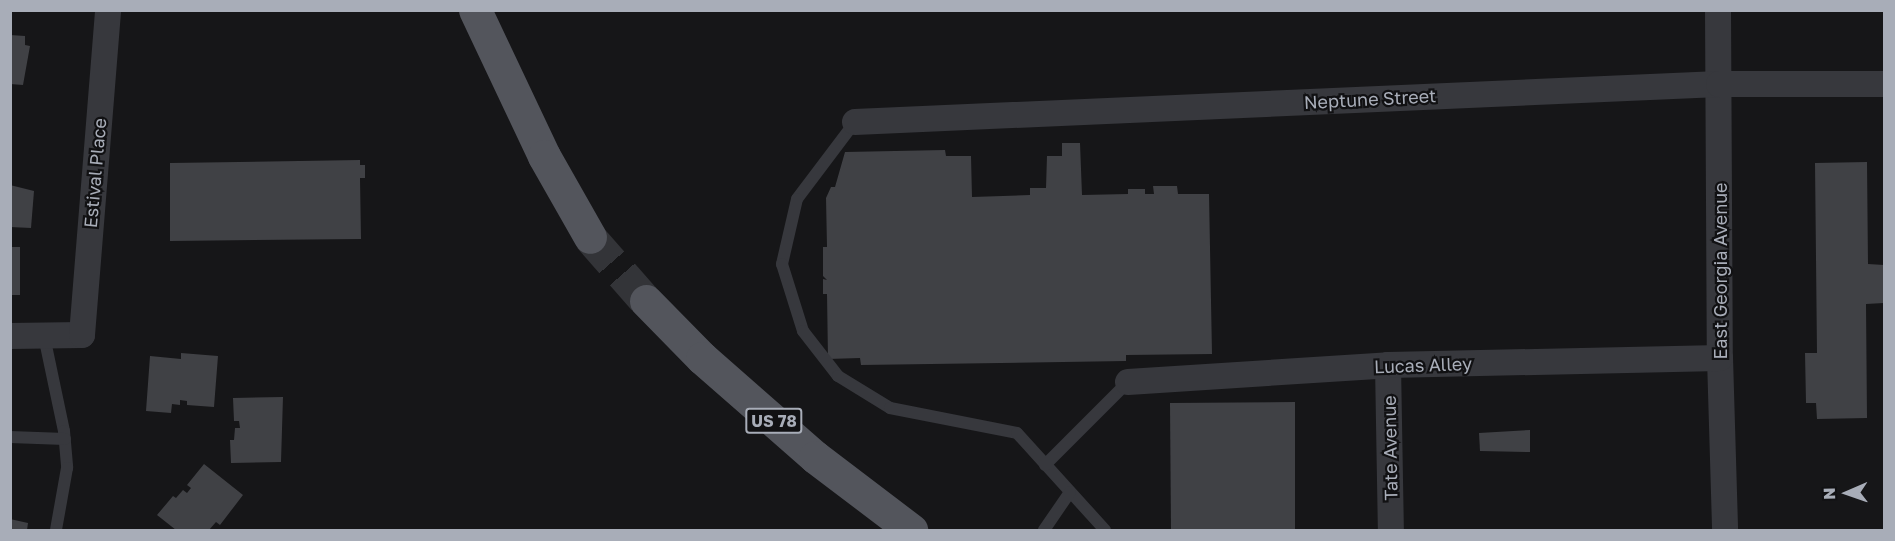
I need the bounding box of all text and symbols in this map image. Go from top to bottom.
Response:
street label: Neptune Street [1303,85,1437,113]
street label: Estival Place [79,117,111,229]
street label: East Georgia Avenue [1709,182,1731,360]
street label: Lucas Alley [1374,352,1472,378]
street label: Tate Avenue [1378,395,1402,501]
road number: US 78 [744,408,804,434]
north arrow [1817,463,1877,523]
text: N [1819,487,1839,500]

